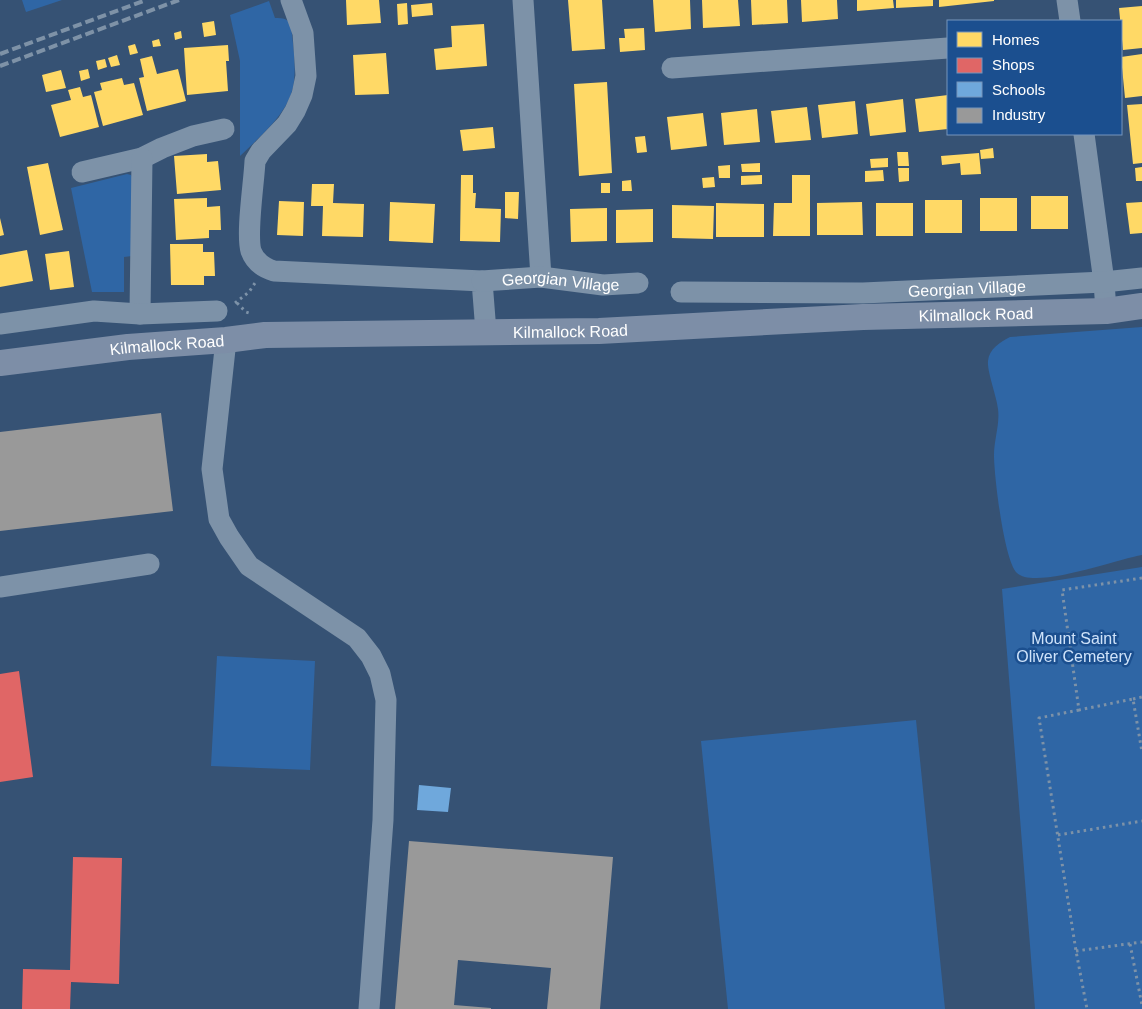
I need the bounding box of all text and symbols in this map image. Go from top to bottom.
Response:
legend [947,20,1122,135]
text: Homes [992,31,1040,48]
text: Shops [992,56,1035,73]
text: Schools [992,81,1045,98]
text: Industry [992,106,1046,123]
street label: Georgian Village [501,268,620,294]
street label: Georgian Village [908,277,1026,299]
street label: Kilmallock Road [918,304,1034,324]
street label: Kilmallock Road [513,321,628,341]
street label: Kilmallock Road [109,332,225,358]
park label: Mount Saint Oliver Cemetery [1016,630,1132,665]

